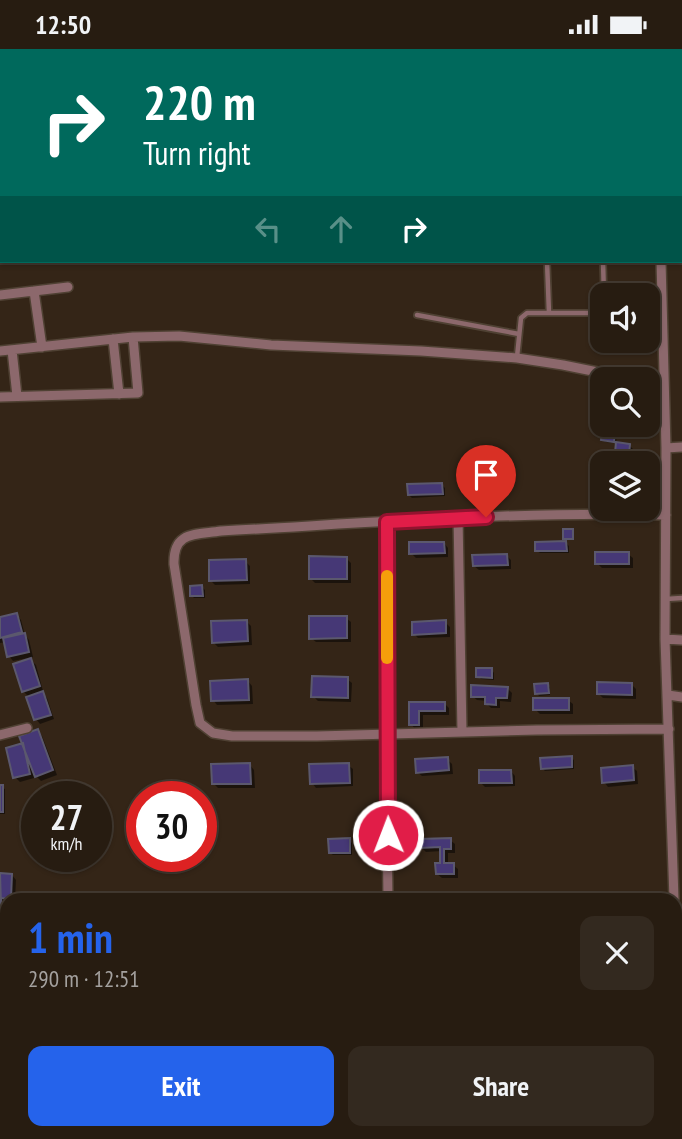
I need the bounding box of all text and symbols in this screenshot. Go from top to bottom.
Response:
text: 12:50 [35,8,91,41]
text: 220 m [143,70,256,134]
icon: right [28,77,119,168]
text: Turn right [143,132,251,174]
icon: left [249,210,287,248]
icon: ahead [322,210,360,248]
icon: right [395,210,433,248]
map controls [590,283,660,521]
button: sound [590,283,660,353]
button: search [590,367,660,437]
pin [456,445,516,517]
button: layers [590,451,660,521]
icon: arrive [467,456,505,494]
speed limit sign: 30 [126,781,217,872]
text: 27 [50,794,83,840]
position arrow [351,798,425,872]
text: km/h [51,832,82,855]
text: 1 min [28,910,113,965]
button: close [580,916,654,990]
text: 290 m · 12:51 [28,964,140,993]
button: Exit [28,1046,334,1126]
button: Share [348,1046,654,1126]

